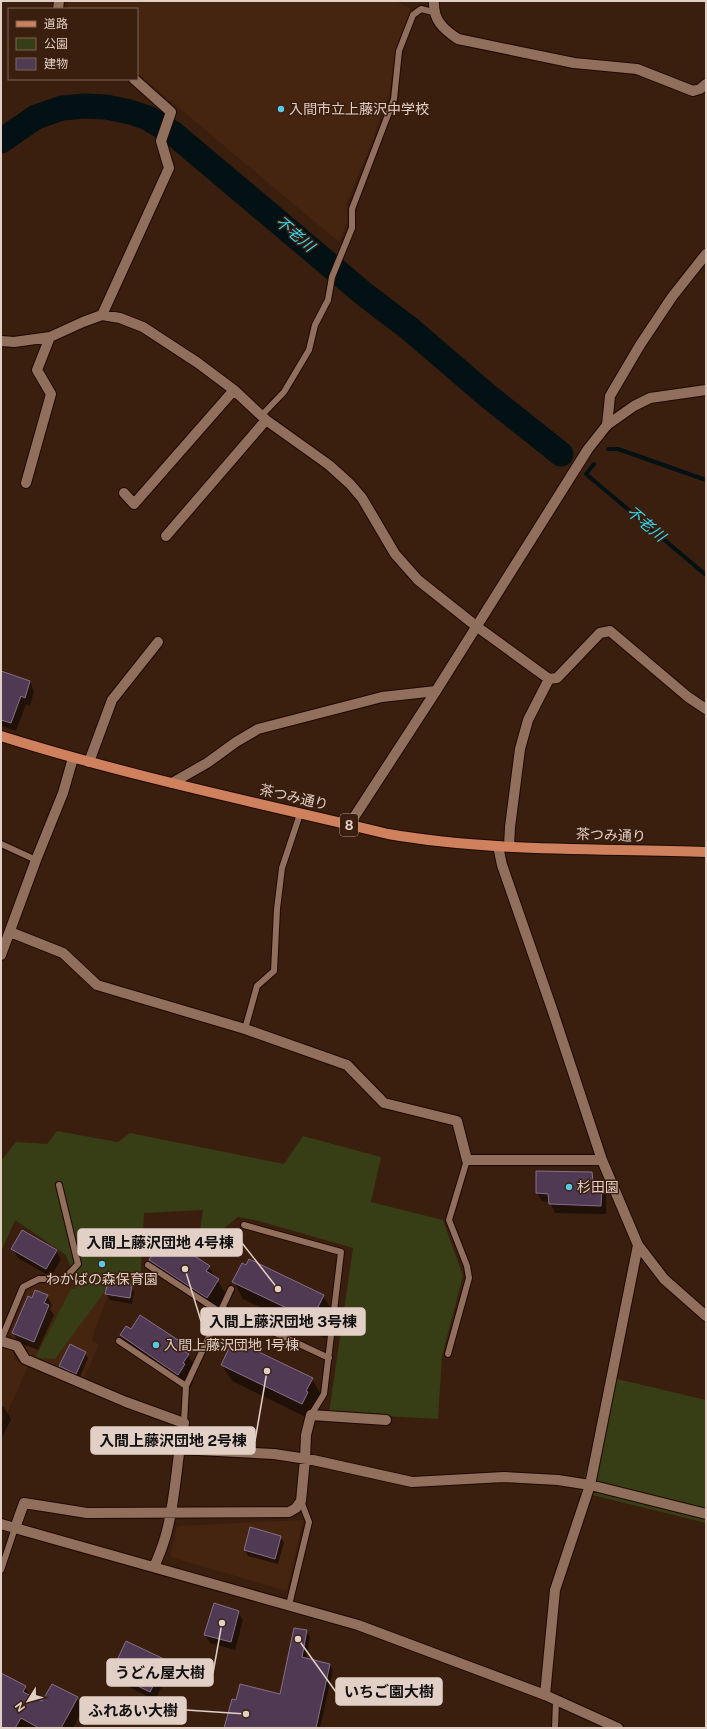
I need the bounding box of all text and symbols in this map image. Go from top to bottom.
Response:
legend [8,8,138,80]
text: 道路 [44,17,68,31]
text: 公園 [44,37,68,51]
text: 建物 [44,57,68,71]
place label: 入間市立上藤沢中学校 [289,101,429,117]
marker: 入間市立上藤沢中学校 [276,104,286,114]
water label: 不老川 [273,213,320,256]
water label: 不老川 [624,503,671,546]
street label: 茶つみ通り [258,781,330,813]
road number: 8 [340,814,358,836]
street label: 茶つみ通り [576,826,646,844]
place label: 杉田園 [577,1179,619,1195]
marker: 杉田園 [564,1182,574,1192]
callout: 入間上藤沢団地 4号棟 [78,1229,242,1256]
text: 入間上藤沢団地 4号棟 [86,1234,234,1251]
marker: わかばの森保育園 [97,1259,107,1269]
place label: わかばの森保育園 [46,1271,158,1287]
callout: 入間上藤沢団地 3号棟 [201,1308,365,1335]
text: 入間上藤沢団地 3号棟 [209,1313,357,1330]
place label: 入間上藤沢団地 1号棟 [164,1337,299,1353]
marker: 入間上藤沢団地 1号棟 [151,1340,161,1350]
callout: 入間上藤沢団地 2号棟 [91,1427,255,1454]
text: 入間上藤沢団地 2号棟 [99,1432,247,1449]
callout: うどん屋大樹 [107,1659,213,1686]
text: うどん屋大樹 [115,1664,205,1681]
callout: いちご園大樹 [336,1678,442,1705]
north arrow [8,1681,48,1721]
text: いちご園大樹 [344,1683,434,1700]
callout: ふれあい大樹 [80,1697,186,1724]
text: N [13,1700,27,1714]
text: ふれあい大樹 [88,1702,178,1719]

